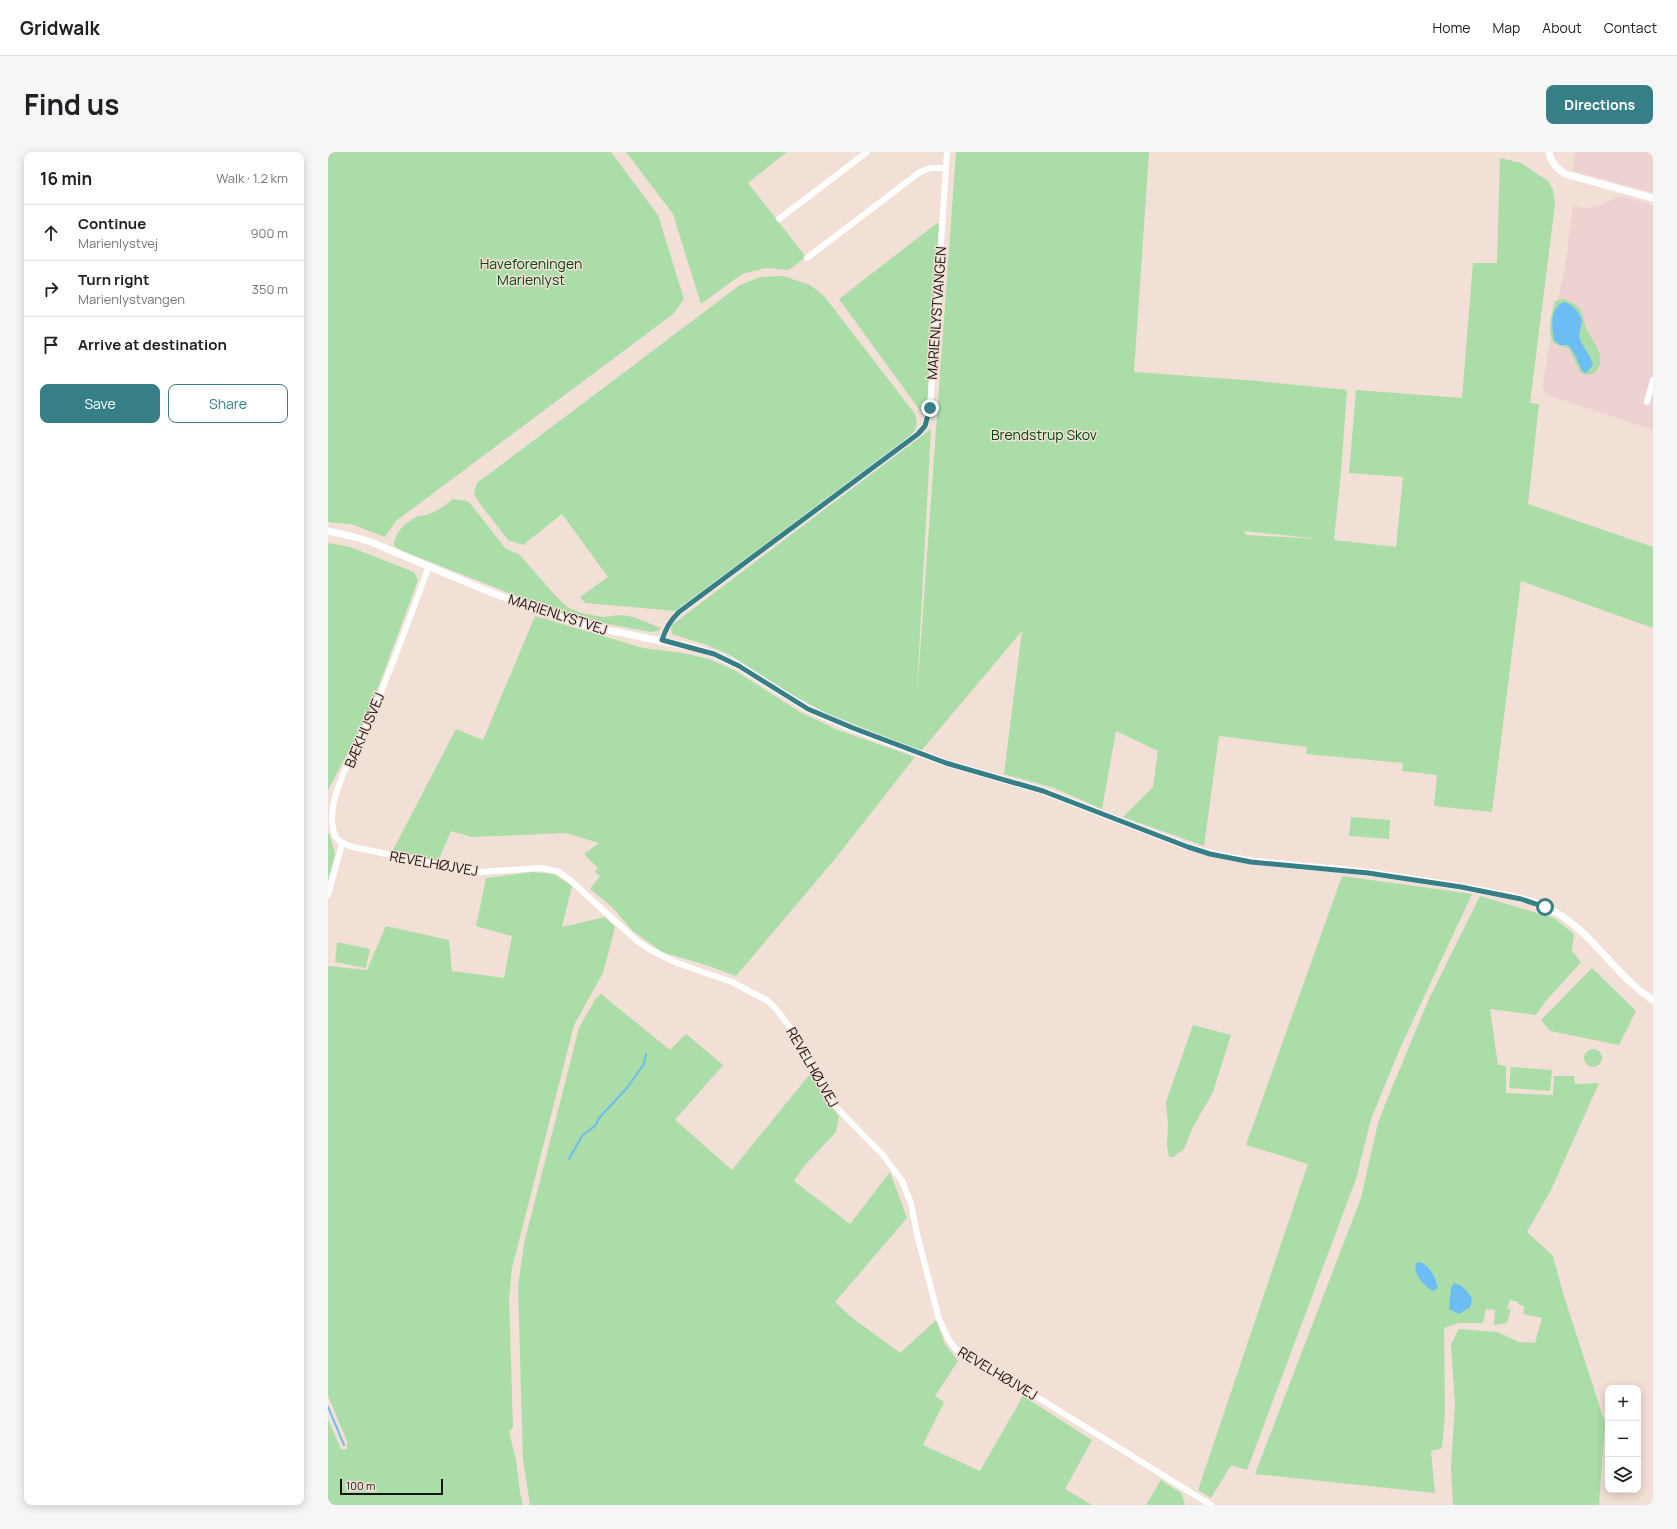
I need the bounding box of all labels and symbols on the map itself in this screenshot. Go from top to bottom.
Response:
street label: MARIENLYSTVANGEN [922,246,950,380]
park label: Haveforeningen Marienlyst [480,254,582,289]
route end [921,399,939,417]
park label: Brendstrup Skov [991,425,1097,444]
street label: MARIENLYSTVEJ [506,589,610,639]
street label: BÆKHUSVEJ [340,689,388,771]
street label: REVELHØJVEJ [388,846,480,880]
route start [1536,898,1554,916]
street label: REVELHØJVEJ [782,1023,844,1111]
street label: REVELHØJVEJ [955,1342,1041,1404]
scale bar [340,1477,443,1496]

